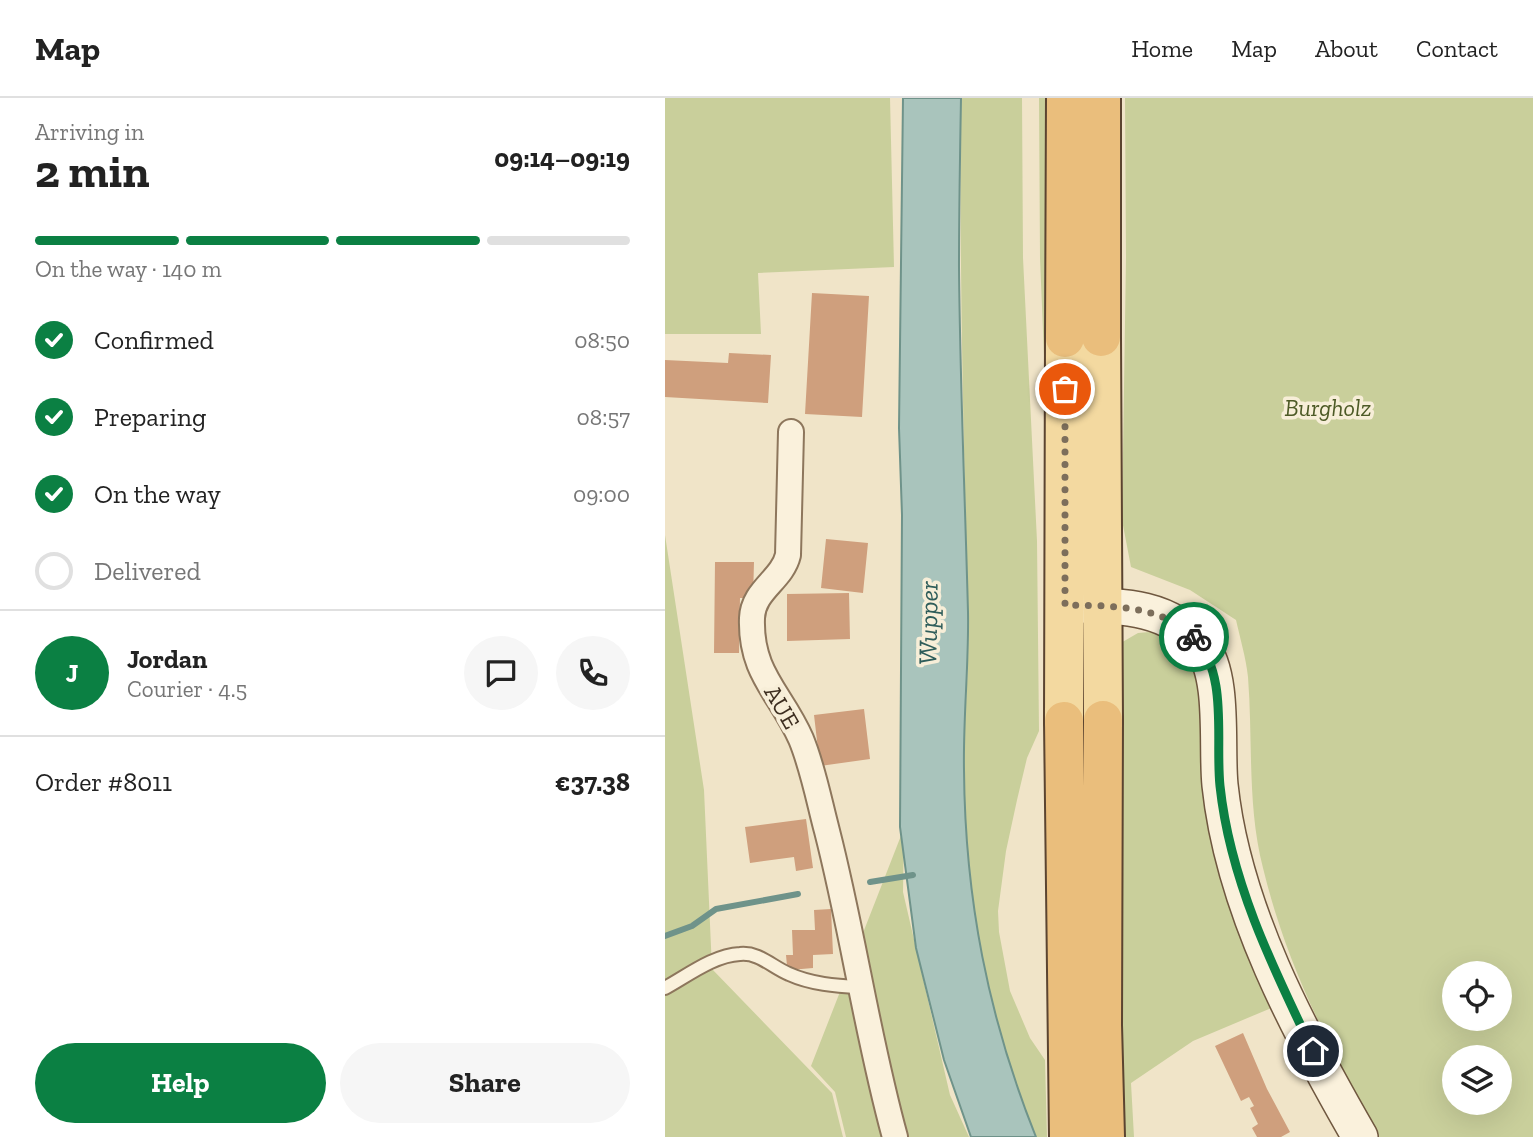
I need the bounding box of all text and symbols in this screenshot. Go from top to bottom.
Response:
text: Map [35,29,100,68]
text: Home [1131,34,1193,63]
text: Map [1231,34,1277,63]
text: About [1315,34,1378,63]
text: Contact [1416,34,1498,63]
text: Arriving in [35,118,144,146]
text: 09:14–09:19 [494,142,630,174]
text: 2 min [35,144,150,199]
text: On the way · 140 m [35,255,222,283]
icon: check [35,321,73,359]
text: Confirmed [94,324,214,356]
text: 08:50 [574,326,630,354]
pin [1035,359,1095,419]
icon: bag [1046,370,1084,408]
park label: Burgholz [1284,393,1372,422]
icon: check [35,398,73,436]
text: Preparing [94,401,206,433]
text: 08:57 [577,403,630,431]
icon: check [35,475,73,513]
text: On the way [94,478,221,510]
text: 09:00 [573,480,630,508]
text: Delivered [94,555,201,587]
water label: Wupper [911,581,945,665]
courier [1159,602,1229,672]
icon: bike [1175,618,1213,656]
button: chat [464,636,538,710]
button: phone [556,636,630,710]
text: Jordan [127,643,207,675]
text: J [66,657,78,689]
text: Courier · 4.5 [127,675,247,703]
street label: AUE [758,680,806,734]
text: Order #8011 [35,766,172,798]
text: €37.38 [555,766,630,798]
map controls [1442,961,1512,1115]
button: locate [1442,961,1512,1031]
pin [1283,1021,1343,1081]
icon: home [1294,1032,1332,1070]
button: Help [35,1043,326,1123]
button: Share [340,1043,630,1123]
button: layers [1442,1045,1512,1115]

